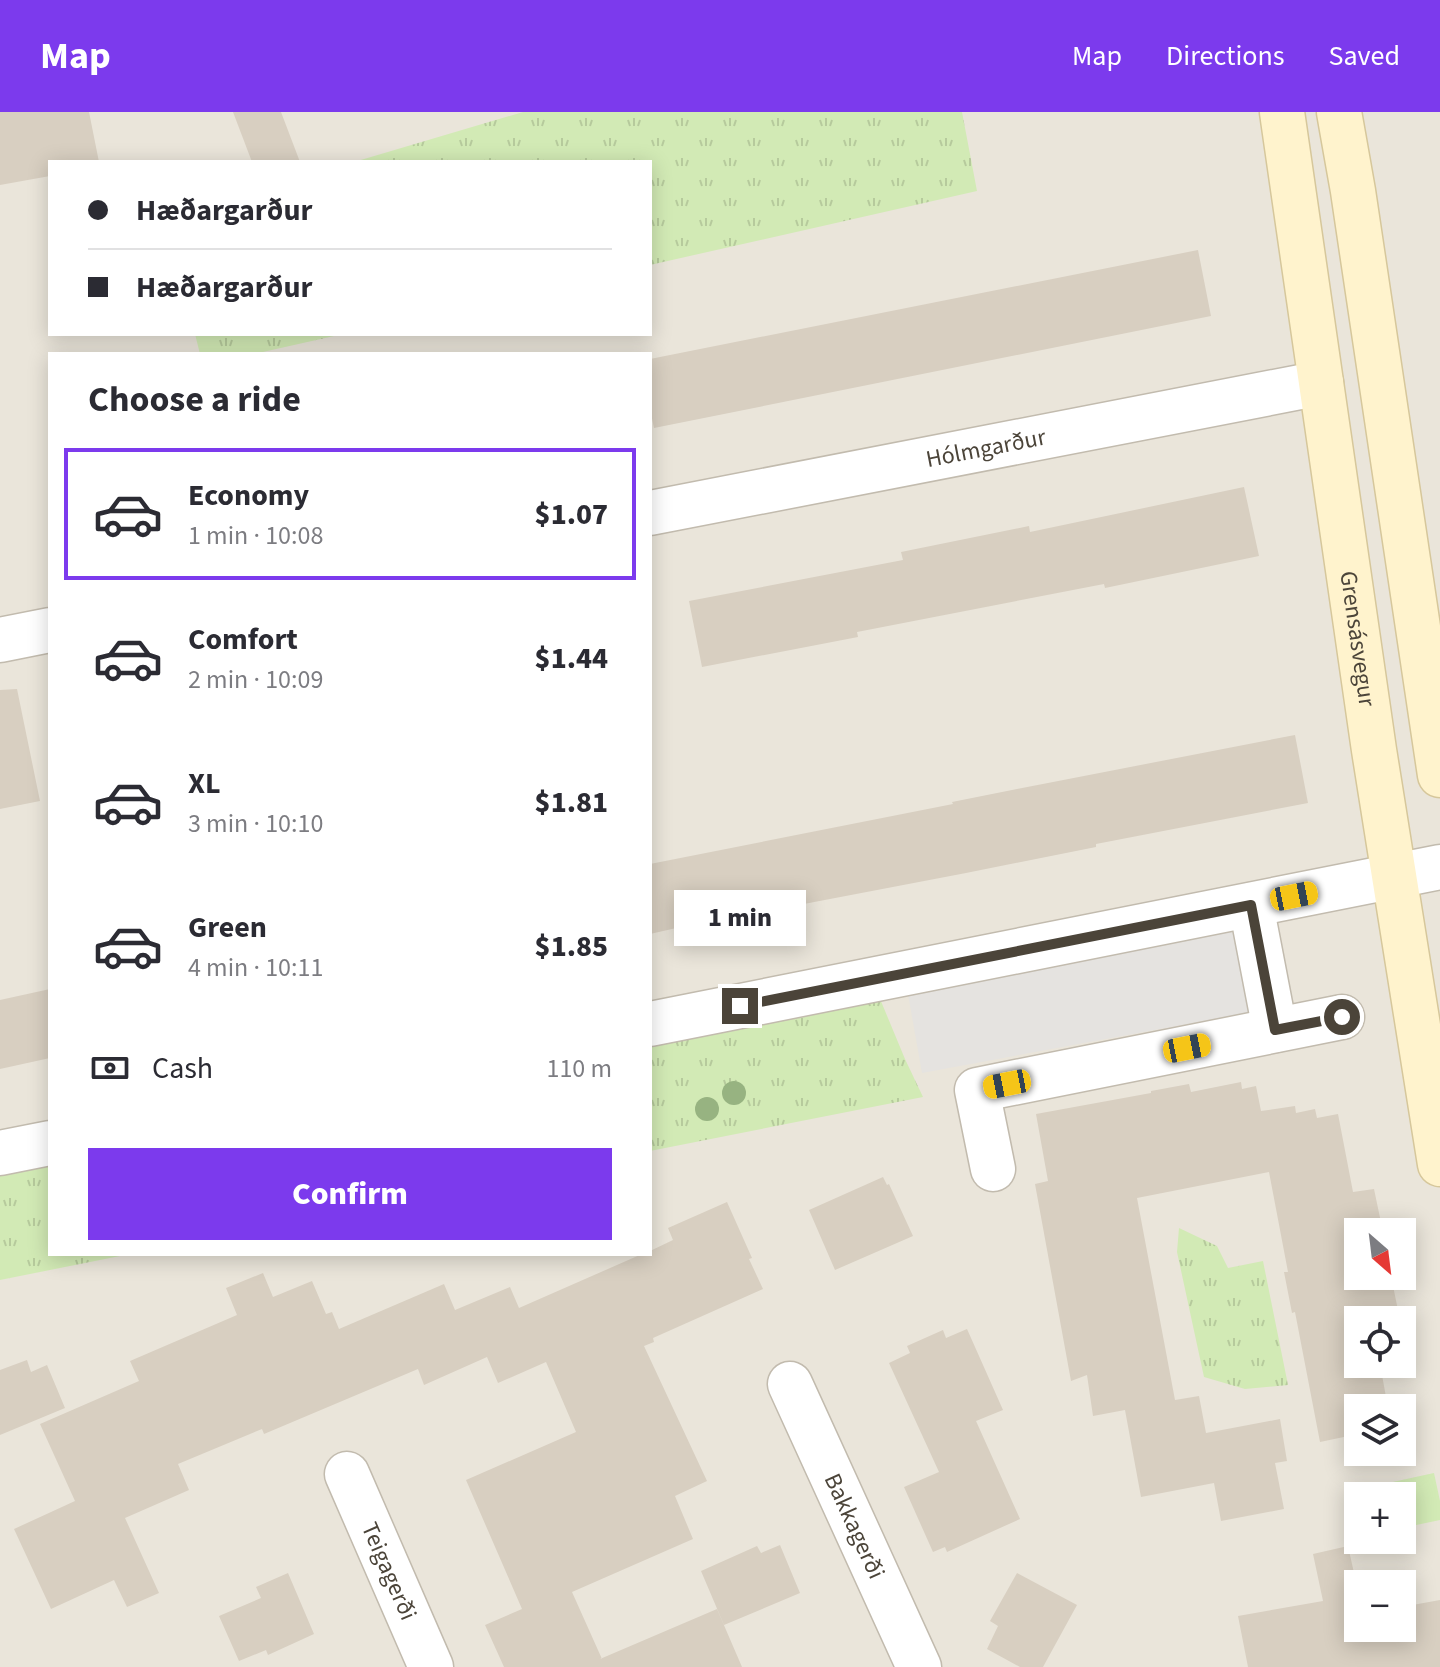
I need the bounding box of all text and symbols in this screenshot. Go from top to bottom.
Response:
text: Map [40,29,111,83]
text: Map [1072,36,1122,76]
text: Directions [1166,36,1285,76]
text: Saved [1329,36,1400,76]
text: Hæðargarður [136,189,313,232]
text: Hæðargarður [136,266,313,309]
text: Choose a ride [88,374,301,425]
street label: Hólmgarður [923,420,1049,477]
text: Economy [188,474,309,517]
icon: car [92,478,164,550]
text: $1.07 [535,493,608,536]
text: 1 min · 10:08 [188,517,323,554]
street label: Grensásvegur [1330,569,1385,709]
text: Comfort [188,618,298,661]
icon: car [92,622,164,694]
text: $1.44 [535,637,608,680]
text: 2 min · 10:09 [188,661,323,698]
text: XL [188,762,221,805]
icon: car [92,766,164,838]
text: $1.81 [535,781,608,824]
text: 3 min · 10:10 [188,805,323,842]
car [1268,880,1320,912]
callout: 1 min [674,890,806,946]
text: 1 min [708,899,772,936]
text: Green [188,906,267,949]
icon: car [92,910,164,982]
text: $1.85 [535,925,608,968]
text: 4 min · 10:11 [188,949,323,986]
route end [722,988,758,1024]
route start [1324,999,1360,1035]
car [1161,1032,1213,1064]
icon: cash [88,1046,132,1090]
text: Cash [152,1047,213,1090]
text: 110 m [546,1050,612,1087]
car [981,1068,1033,1100]
button: Confirm [88,1148,612,1240]
north arrow [1344,1218,1416,1290]
map controls [1344,1218,1416,1642]
button: locate [1344,1306,1416,1378]
button: layers [1344,1394,1416,1466]
street label: Bakkagerði [815,1468,894,1585]
button: + [1344,1482,1416,1554]
street label: Teigagerði [352,1517,426,1626]
button: − [1344,1570,1416,1642]

